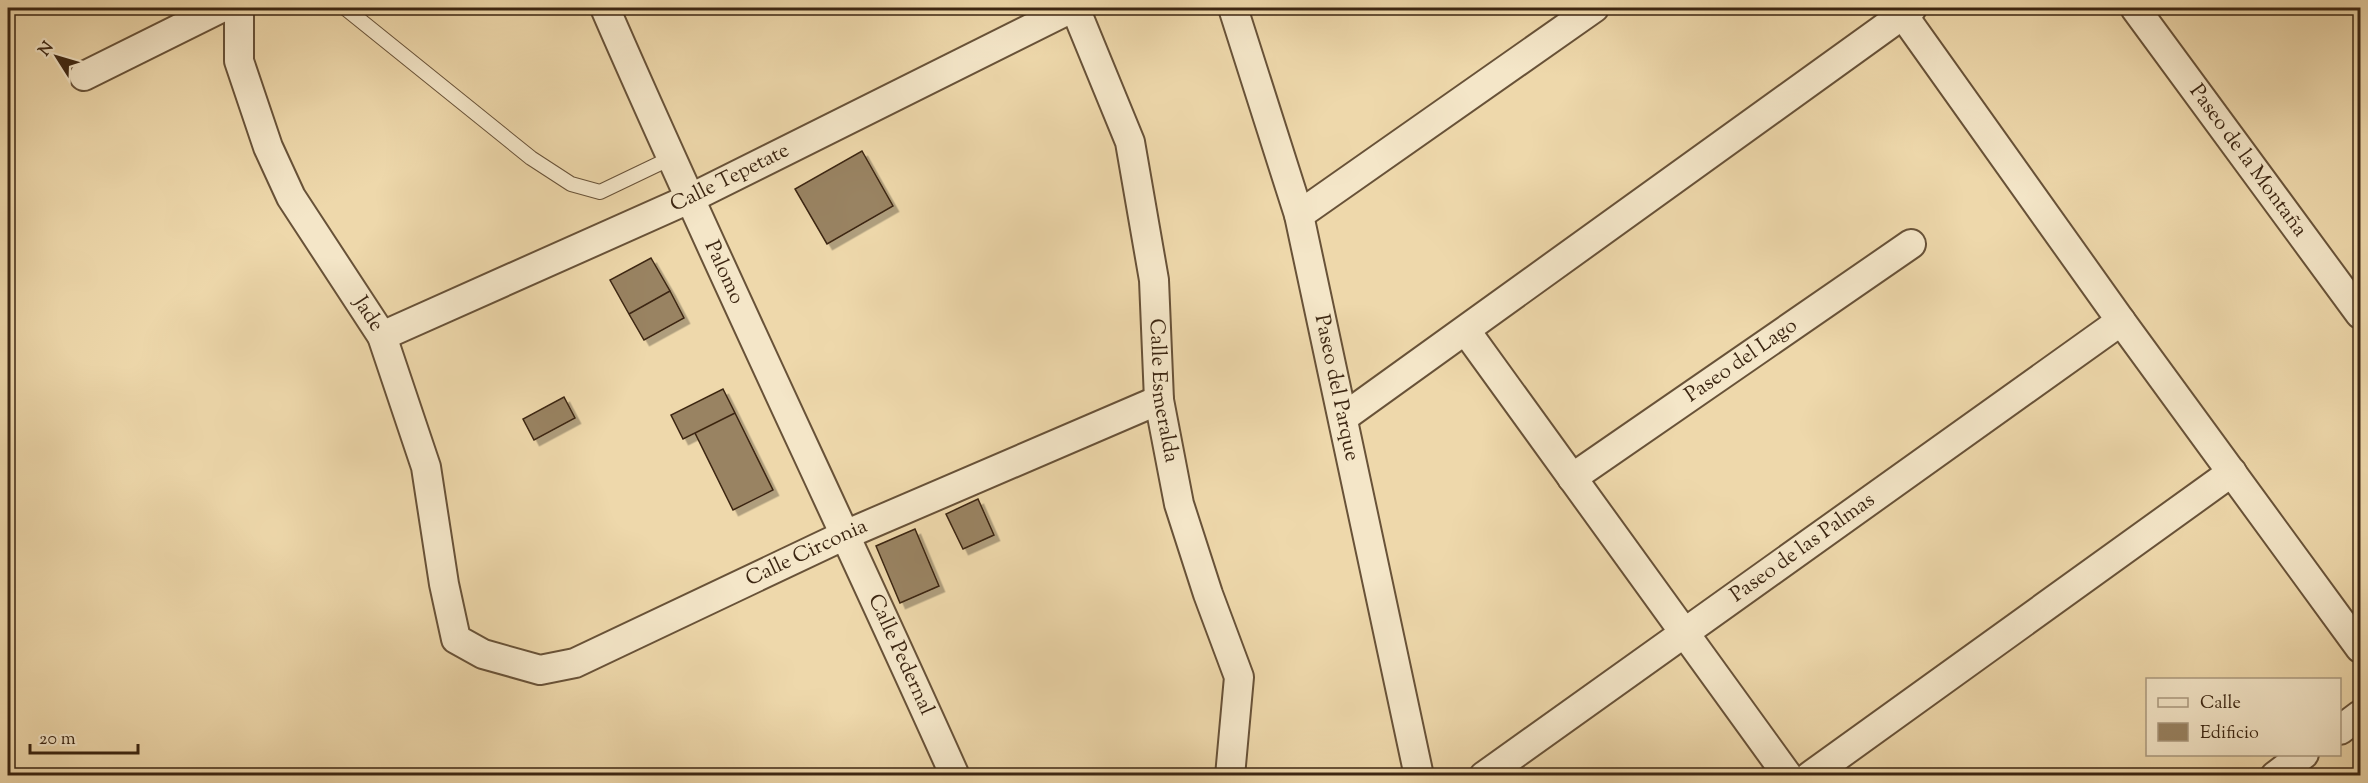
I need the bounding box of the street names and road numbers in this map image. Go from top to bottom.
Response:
street label: Paseo de la Montaña [2181,78,2314,244]
street label: Calle Tepetate [666,136,795,220]
street label: Palomo [696,236,751,309]
street label: Jade [345,290,390,338]
street label: Paseo del Parque [1306,312,1366,464]
street label: Paseo del Lago [1679,312,1804,410]
street label: Calle Esmeralda [1141,318,1186,465]
street label: Paseo de las Palmas [1724,486,1882,610]
street label: Calle Circonia [741,512,873,595]
street label: Calle Pedernal [859,589,941,720]

